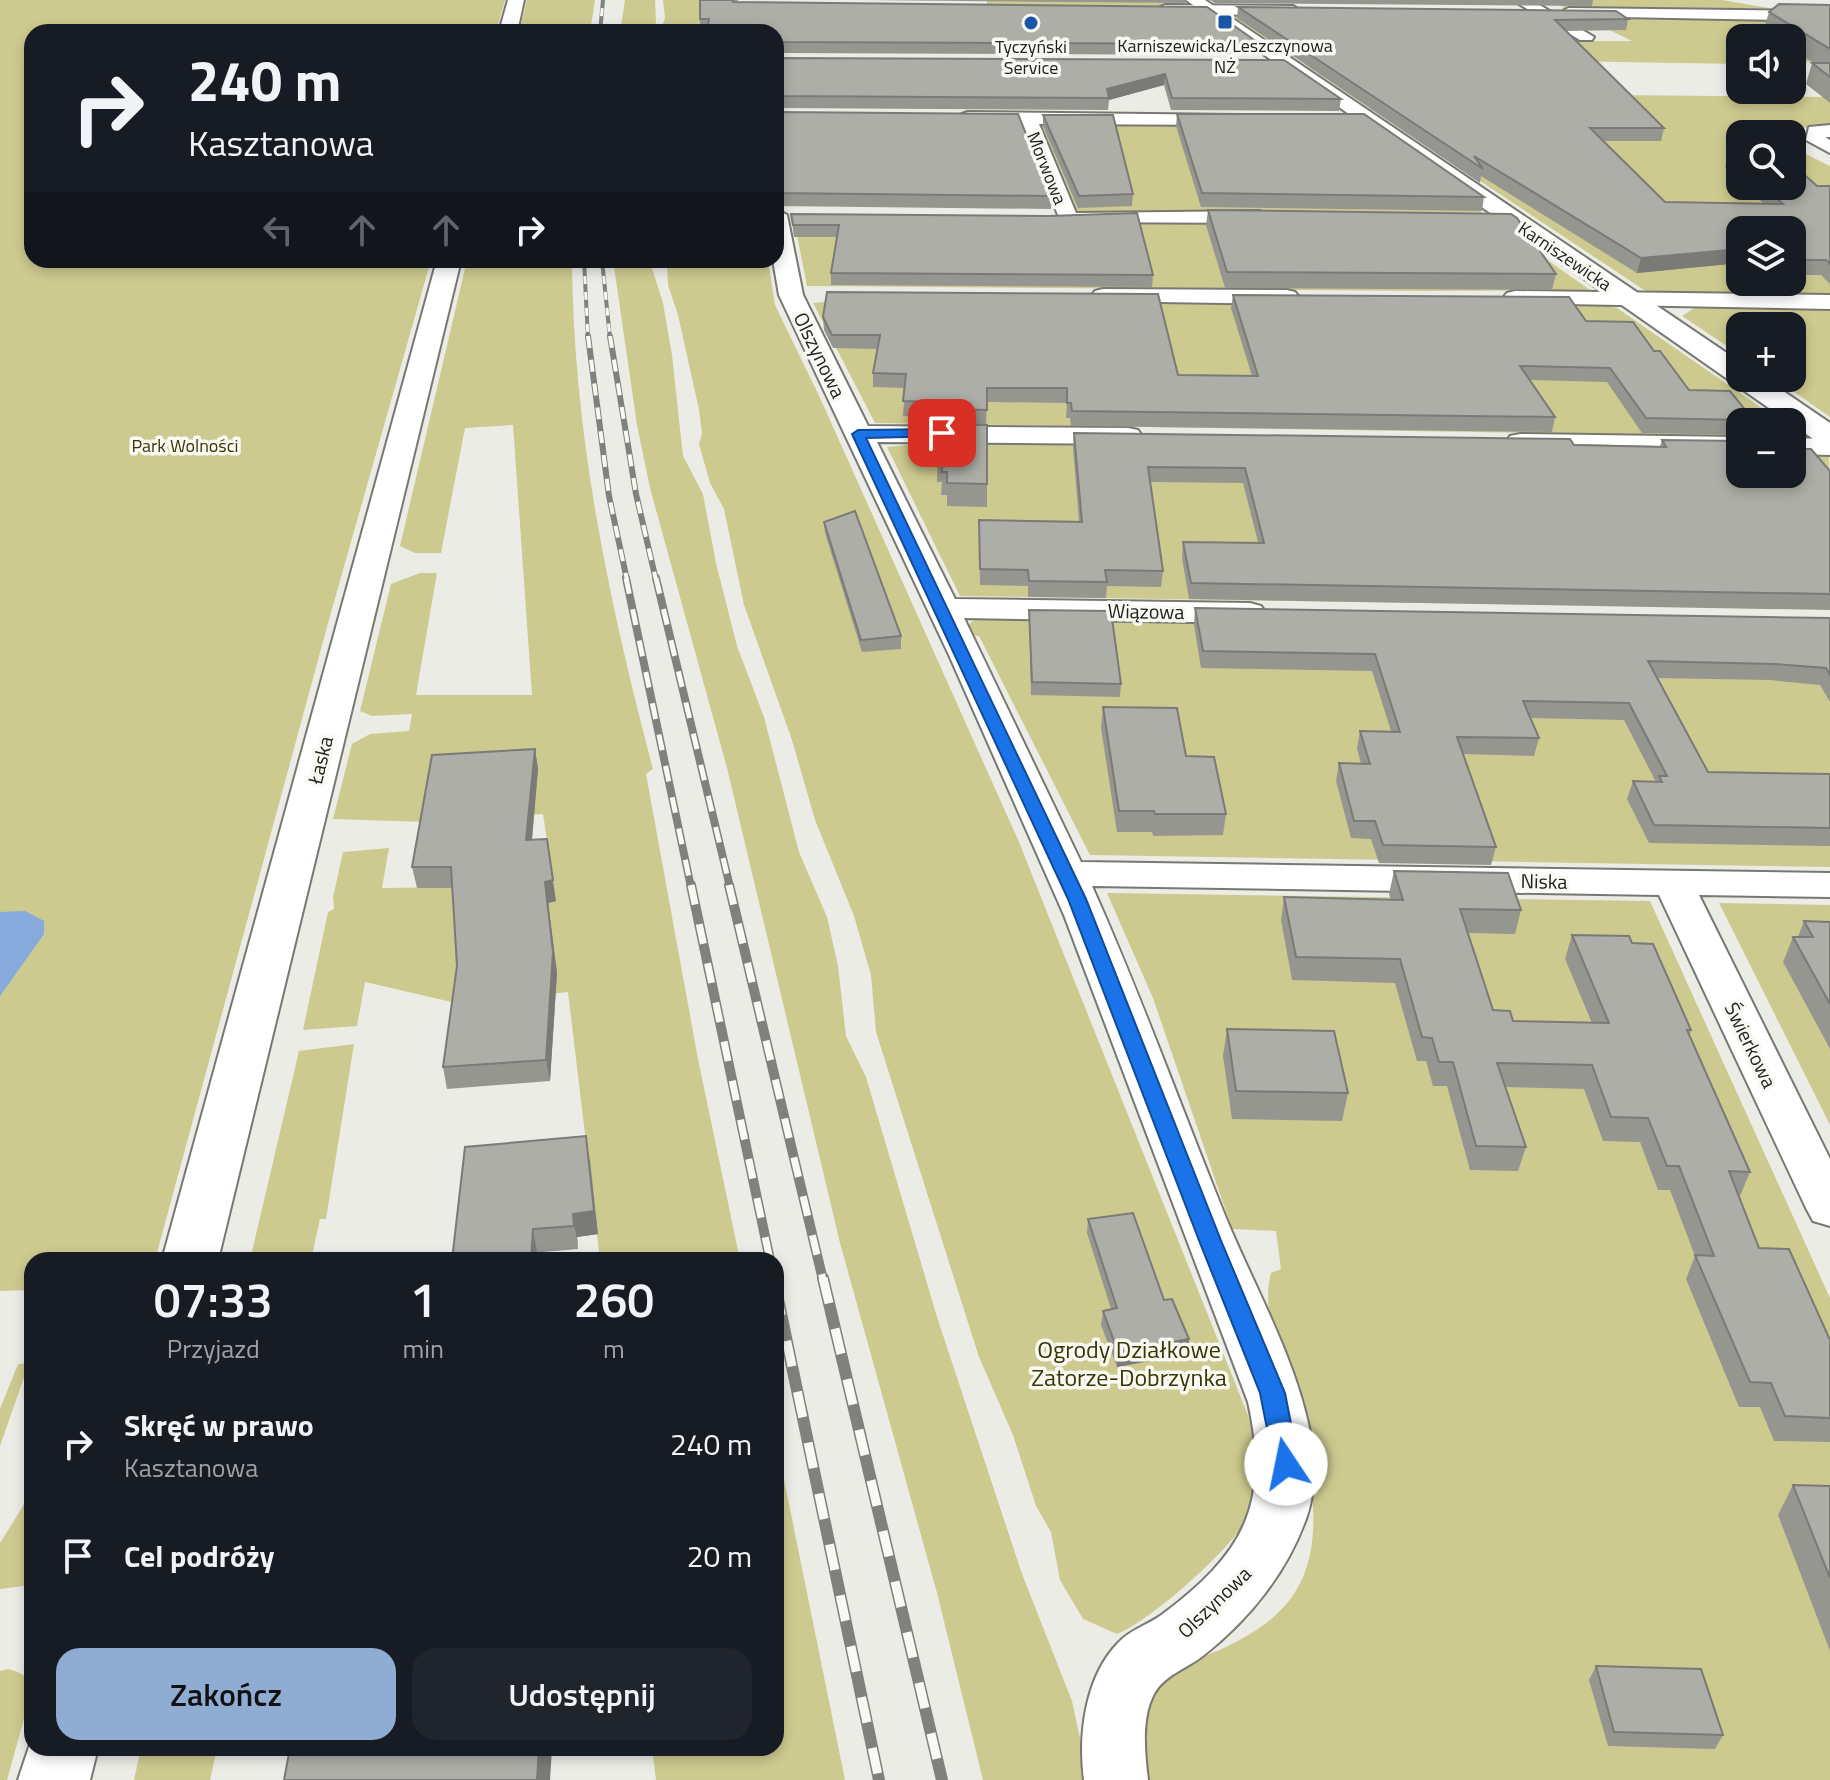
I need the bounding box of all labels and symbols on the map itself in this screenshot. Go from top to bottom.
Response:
marker: Karniszewicka/Leszczynowa NŻ [1216,13,1234,31]
marker: Tyczyński Service [1022,14,1040,32]
place label: Karniszewicka/Leszczynowa NŻ [1117,32,1333,80]
place label: Tyczyński Service [995,33,1067,81]
street label: Morwowa [1020,127,1074,209]
street label: Karniszewicka [1513,215,1617,297]
street label: Olszynowa [786,307,854,403]
pin [908,399,976,467]
park label: Park Wolności [132,432,239,459]
street label: Wiązowa [1107,595,1185,627]
street label: Łaska [299,733,341,788]
street label: Niska [1520,865,1568,897]
street label: Świerkowa [1717,997,1785,1093]
park label: Ogrody Działkowe Zatorze-Dobrzynka [1031,1331,1227,1395]
position arrow [1244,1422,1328,1506]
street label: Olszynowa [1170,1559,1258,1645]

